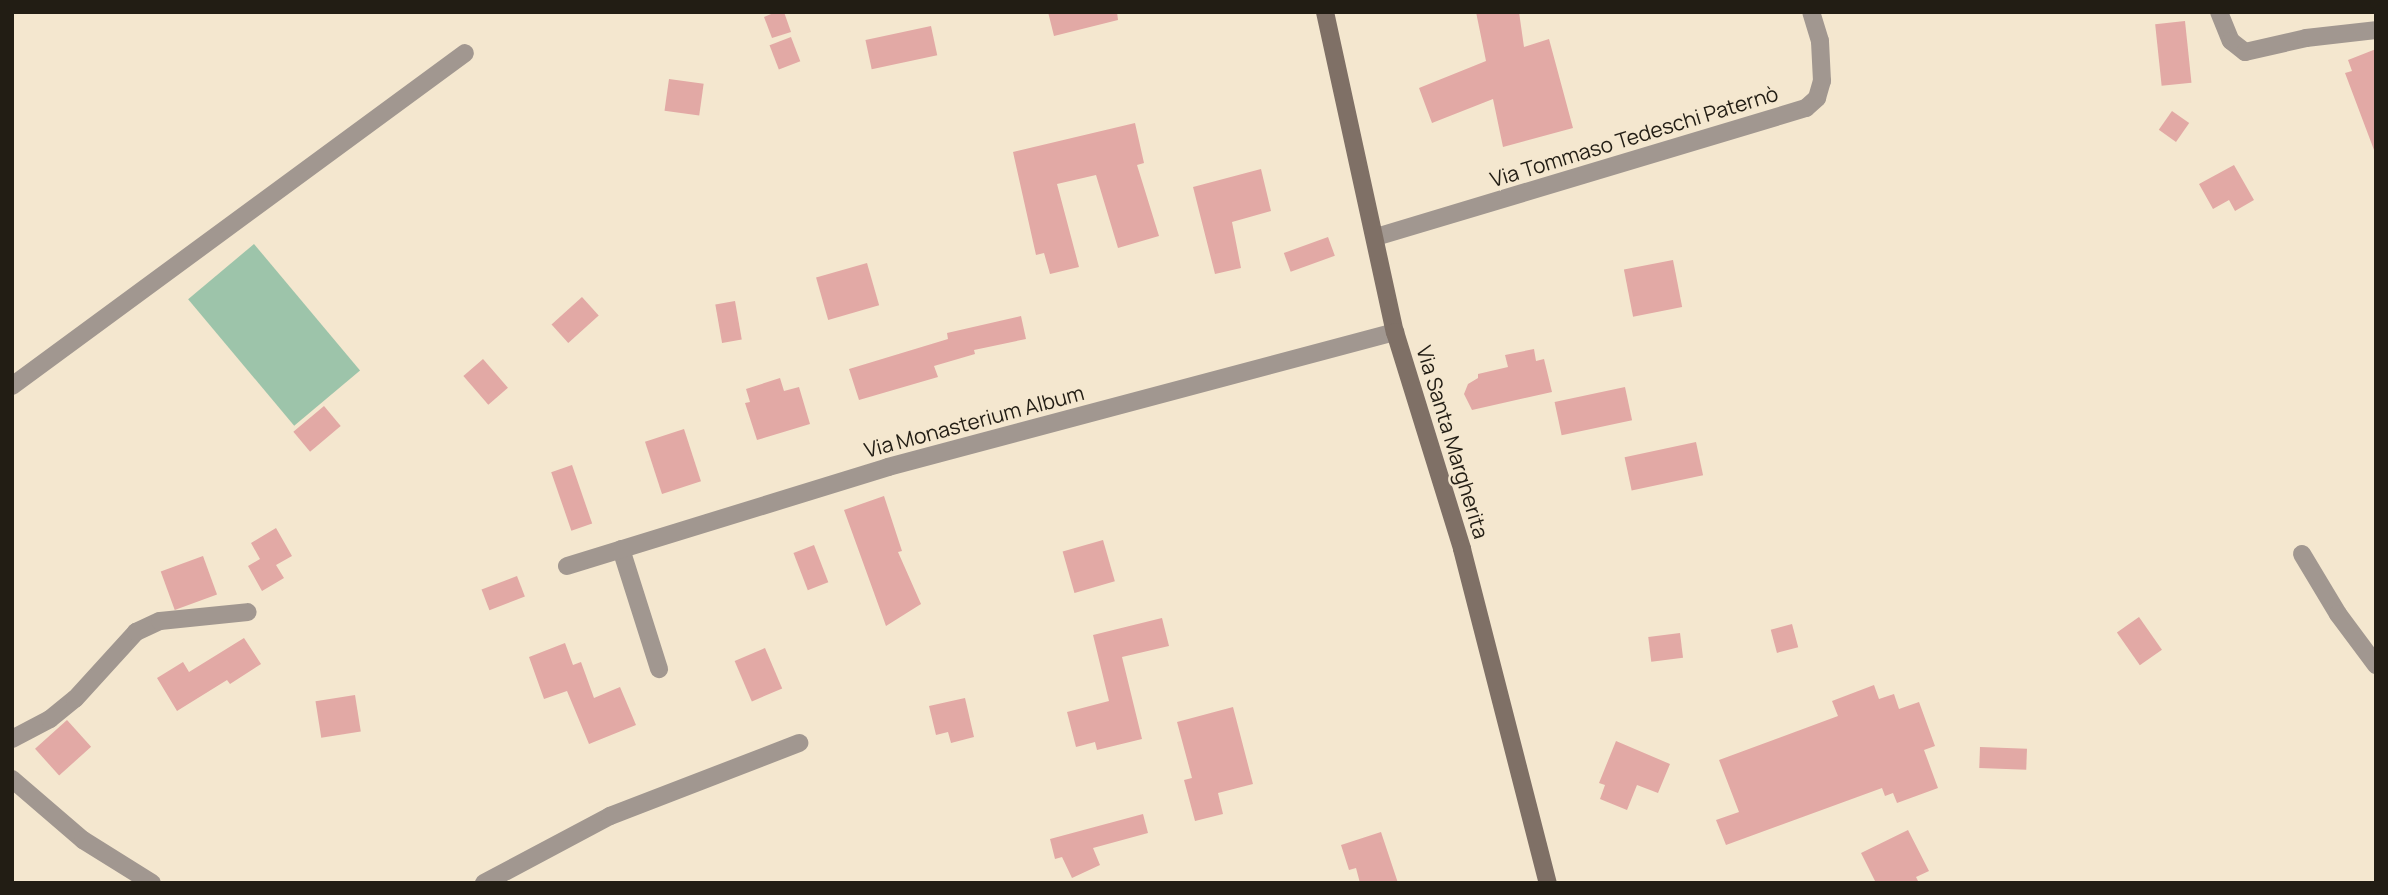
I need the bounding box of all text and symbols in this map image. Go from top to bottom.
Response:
street label: Via Tommaso Tedeschi Paternò [1487,80,1781,192]
street label: Via Santa Margherita [1412,342,1494,542]
street label: Via Monasterium Album [861,380,1087,462]

